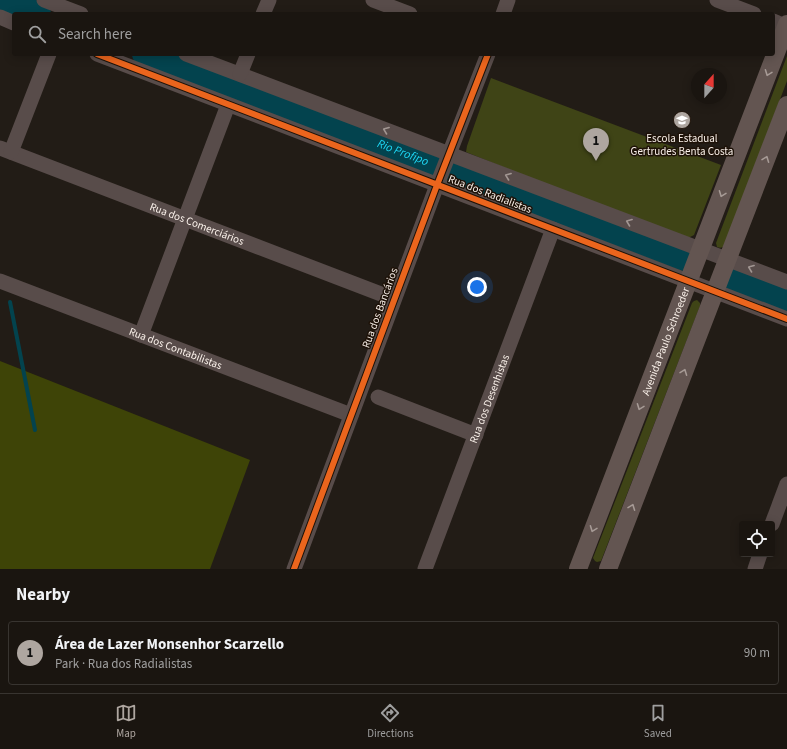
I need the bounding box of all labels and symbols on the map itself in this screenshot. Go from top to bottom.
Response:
north arrow [691,68,727,104]
one-way arrow [765,69,773,76]
school or university icon: Escola Estadual Gertrudes Benta Costa [672,110,692,130]
one-way arrow [383,126,390,134]
pin: 1 [583,128,609,161]
place label: Escola Estadual Gertrudes Benta Costa [631,131,733,159]
water label: Rio Profipo [375,135,431,170]
one-way arrow [762,156,770,163]
street label: Rua dos Radialistas [446,171,534,217]
one-way arrow [504,172,511,180]
one-way arrow [718,191,726,198]
street label: Rua dos Comerciários [148,199,247,249]
one-way arrow [626,219,633,227]
street label: Rua dos Bancários [359,265,402,350]
one-way arrow [747,265,754,273]
your location [467,277,487,297]
street label: Avenida Paulo Schroeder [638,285,693,397]
street label: Rua dos Contabilistas [127,323,225,373]
street label: Rua dos Desenhistas [466,352,513,445]
one-way arrow [680,369,688,376]
one-way arrow [637,403,645,411]
one-way arrow [628,503,636,510]
one-way arrow [590,525,598,532]

